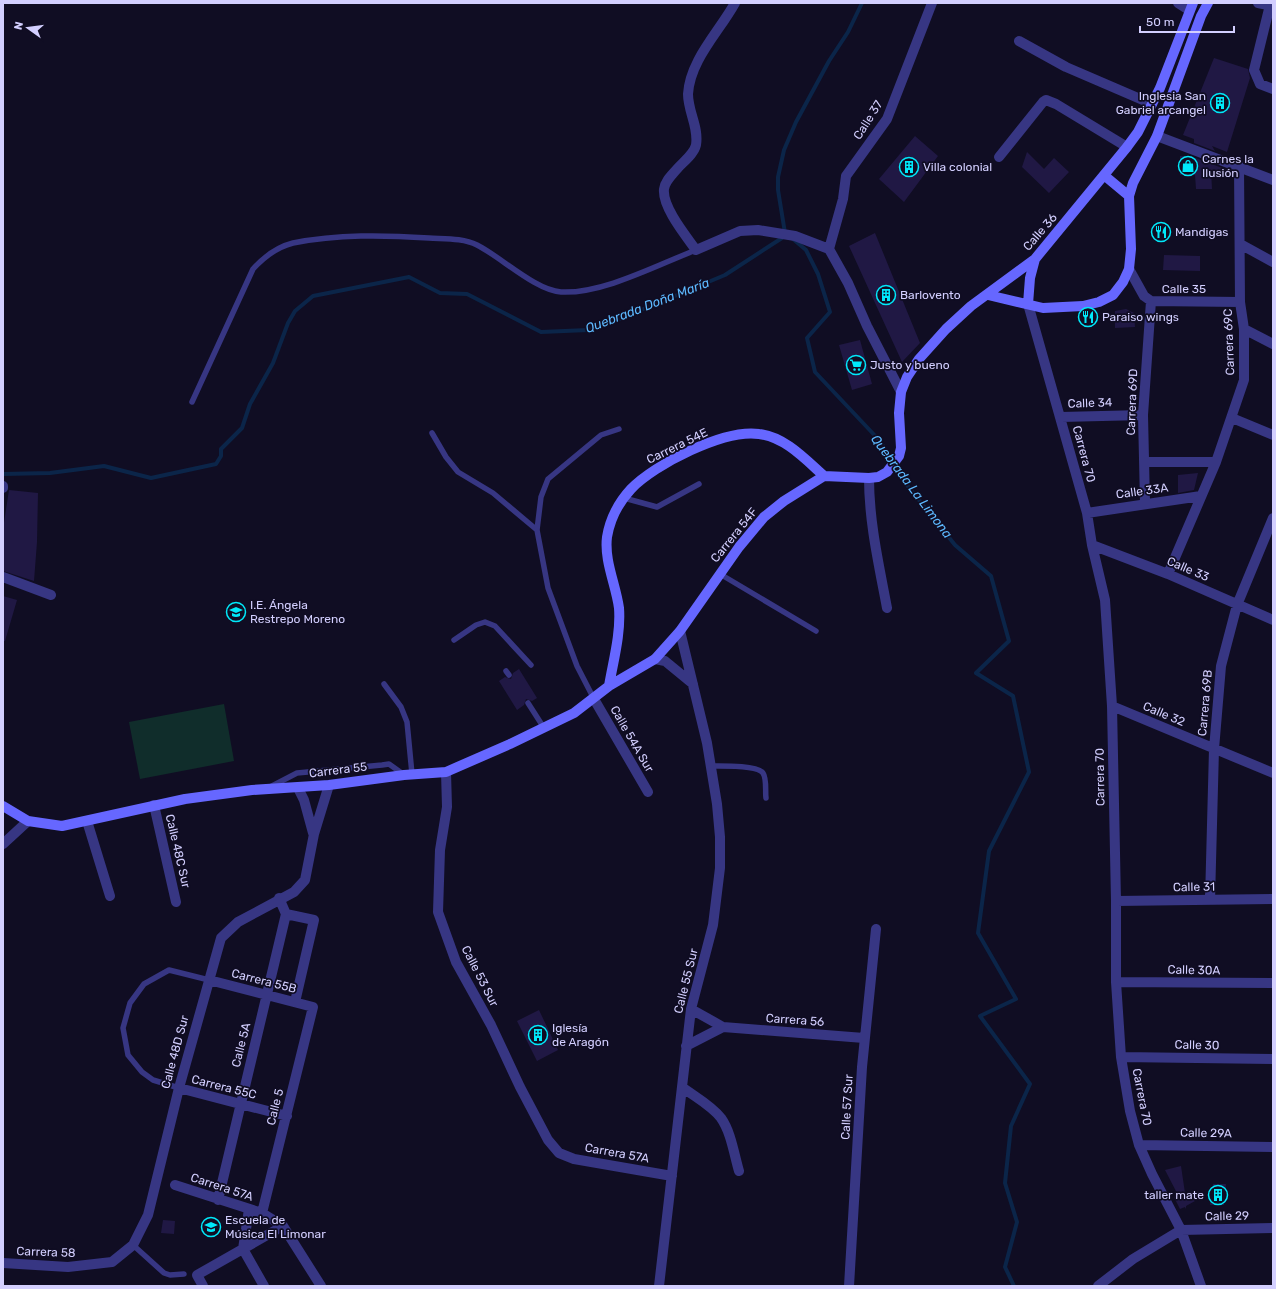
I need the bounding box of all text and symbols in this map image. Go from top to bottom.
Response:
north arrow [8,8,48,48]
scale bar [1140,8,1234,34]
text: 50 m [1146,15,1174,29]
text: N [12,20,26,31]
place label: Inglesia San Gabriel arcangel [1116,89,1206,117]
building icon: Inglesia San Gabriel arcangel [1209,92,1231,114]
street label: Calle 37 [851,98,885,142]
place label: Carnes la Ilusión [1202,152,1254,180]
shop icon: Carnes la Ilusión [1177,155,1199,177]
building icon: Villa colonial [898,156,920,178]
place label: Villa colonial [923,160,992,174]
street label: Calle 36 [1020,211,1060,253]
restaurant icon: Mandigas [1150,221,1172,243]
place label: Mandigas [1175,225,1228,239]
water label: Quebrada Doña María [583,275,712,336]
street label: Calle 35 [1162,282,1206,296]
building icon: Barlovento [875,284,897,306]
place label: Barlovento [900,288,961,302]
restaurant icon: Paraiso wings [1077,306,1099,328]
street label: Carrera 69C [1221,308,1237,376]
place label: Paraiso wings [1102,310,1179,324]
supermarket icon: Justo y bueno [845,354,867,376]
place label: Justo y bueno [870,358,950,372]
street label: Carrera 69D [1124,368,1140,436]
street label: Calle 34 [1067,395,1113,411]
street label: Carrera 70 [1070,424,1098,484]
street label: Carrera 54E [644,425,710,467]
water label: Quebrada La Limona [868,432,956,541]
street label: Calle 33A [1115,480,1169,502]
street label: Carrera 54F [708,505,760,565]
street label: Calle 33 [1165,554,1211,584]
place label: I.E. Ángela Restrepo Moreno [250,598,345,626]
school or university icon: I.E. Ángela Restrepo Moreno [225,601,247,623]
street label: Carrera 69B [1195,669,1215,737]
street label: Calle 32 [1141,699,1187,729]
street label: Calle 54A Sur [607,703,657,775]
street label: Carrera 70 [1092,748,1108,806]
street label: Carrera 55 [308,759,368,781]
street label: Calle 48C Sur [163,813,193,890]
street label: Calle 31 [1173,880,1215,894]
street label: Calle 53 Sur [459,943,502,1009]
street label: Calle 55 Sur [671,947,701,1015]
street label: Calle 30A [1167,963,1221,977]
street label: Carrera 55B [230,966,298,996]
street label: Carrera 56 [765,1011,825,1029]
street label: Calle 48D Sur [158,1013,192,1090]
street label: Calle 5A [229,1021,253,1069]
place label: Iglesía de Aragón [552,1021,609,1049]
building icon: Iglesía de Aragón [527,1024,549,1046]
street label: Calle 30 [1174,1038,1220,1052]
street label: Carrera 70 [1130,1067,1154,1127]
street label: Carrera 55C [190,1072,258,1102]
street label: Calle 57 Sur [838,1073,856,1140]
street label: Calle 5 [264,1087,286,1127]
street label: Calle 29A [1180,1126,1232,1140]
street label: Carrera 57A [584,1140,650,1166]
street label: Carrera 57A [189,1170,255,1204]
building icon: taller mate [1207,1184,1229,1206]
place label: taller mate [1144,1188,1204,1202]
street label: Calle 29 [1205,1209,1249,1223]
place label: Escuela de Música El Limonar [225,1213,326,1241]
school or university icon: Escuela de Música El Limonar [200,1216,222,1238]
street label: Carrera 58 [16,1244,76,1260]

